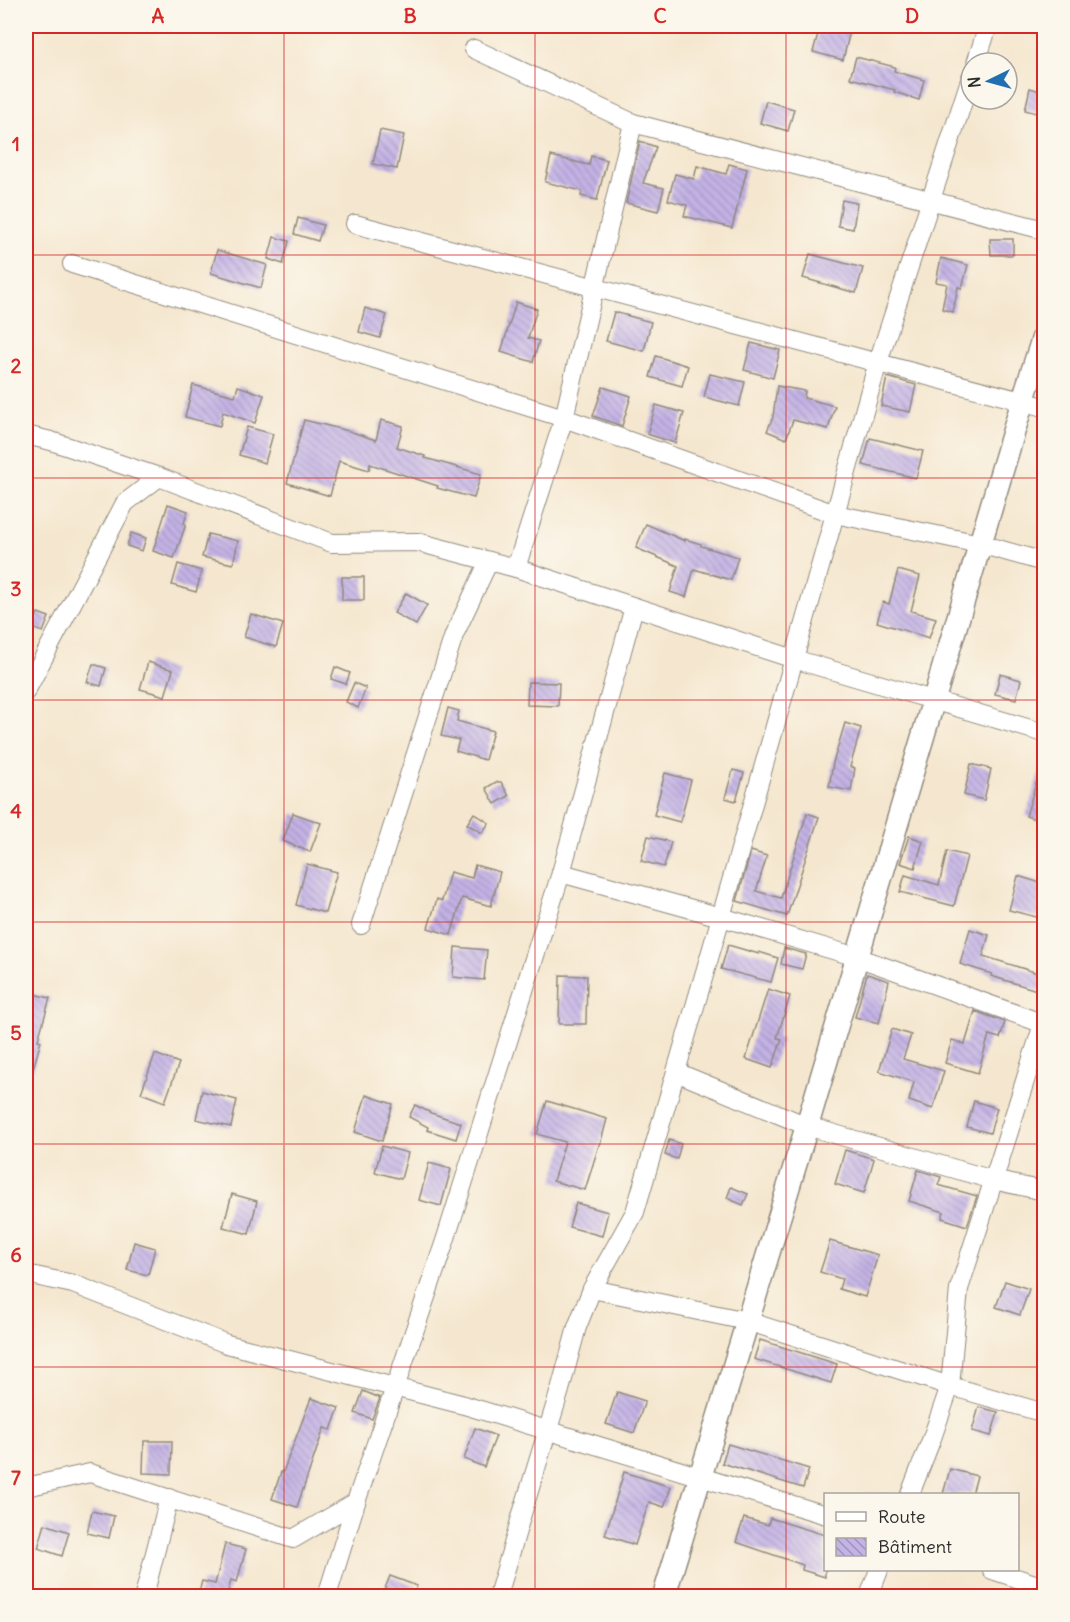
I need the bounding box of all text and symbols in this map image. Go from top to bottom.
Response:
text: A [152,3,165,28]
text: B [403,3,417,28]
text: C [653,3,667,28]
text: D [905,3,919,28]
north arrow [959,51,1019,111]
text: N [964,76,985,89]
text: 1 [12,131,20,156]
text: 2 [11,353,22,378]
text: 3 [10,576,22,601]
text: 4 [10,798,22,823]
text: 5 [10,1020,22,1045]
text: 6 [10,1242,22,1267]
text: 7 [11,1465,21,1490]
legend [824,1493,1019,1571]
text: Route [878,1505,926,1528]
text: Bâtiment [878,1535,952,1558]

